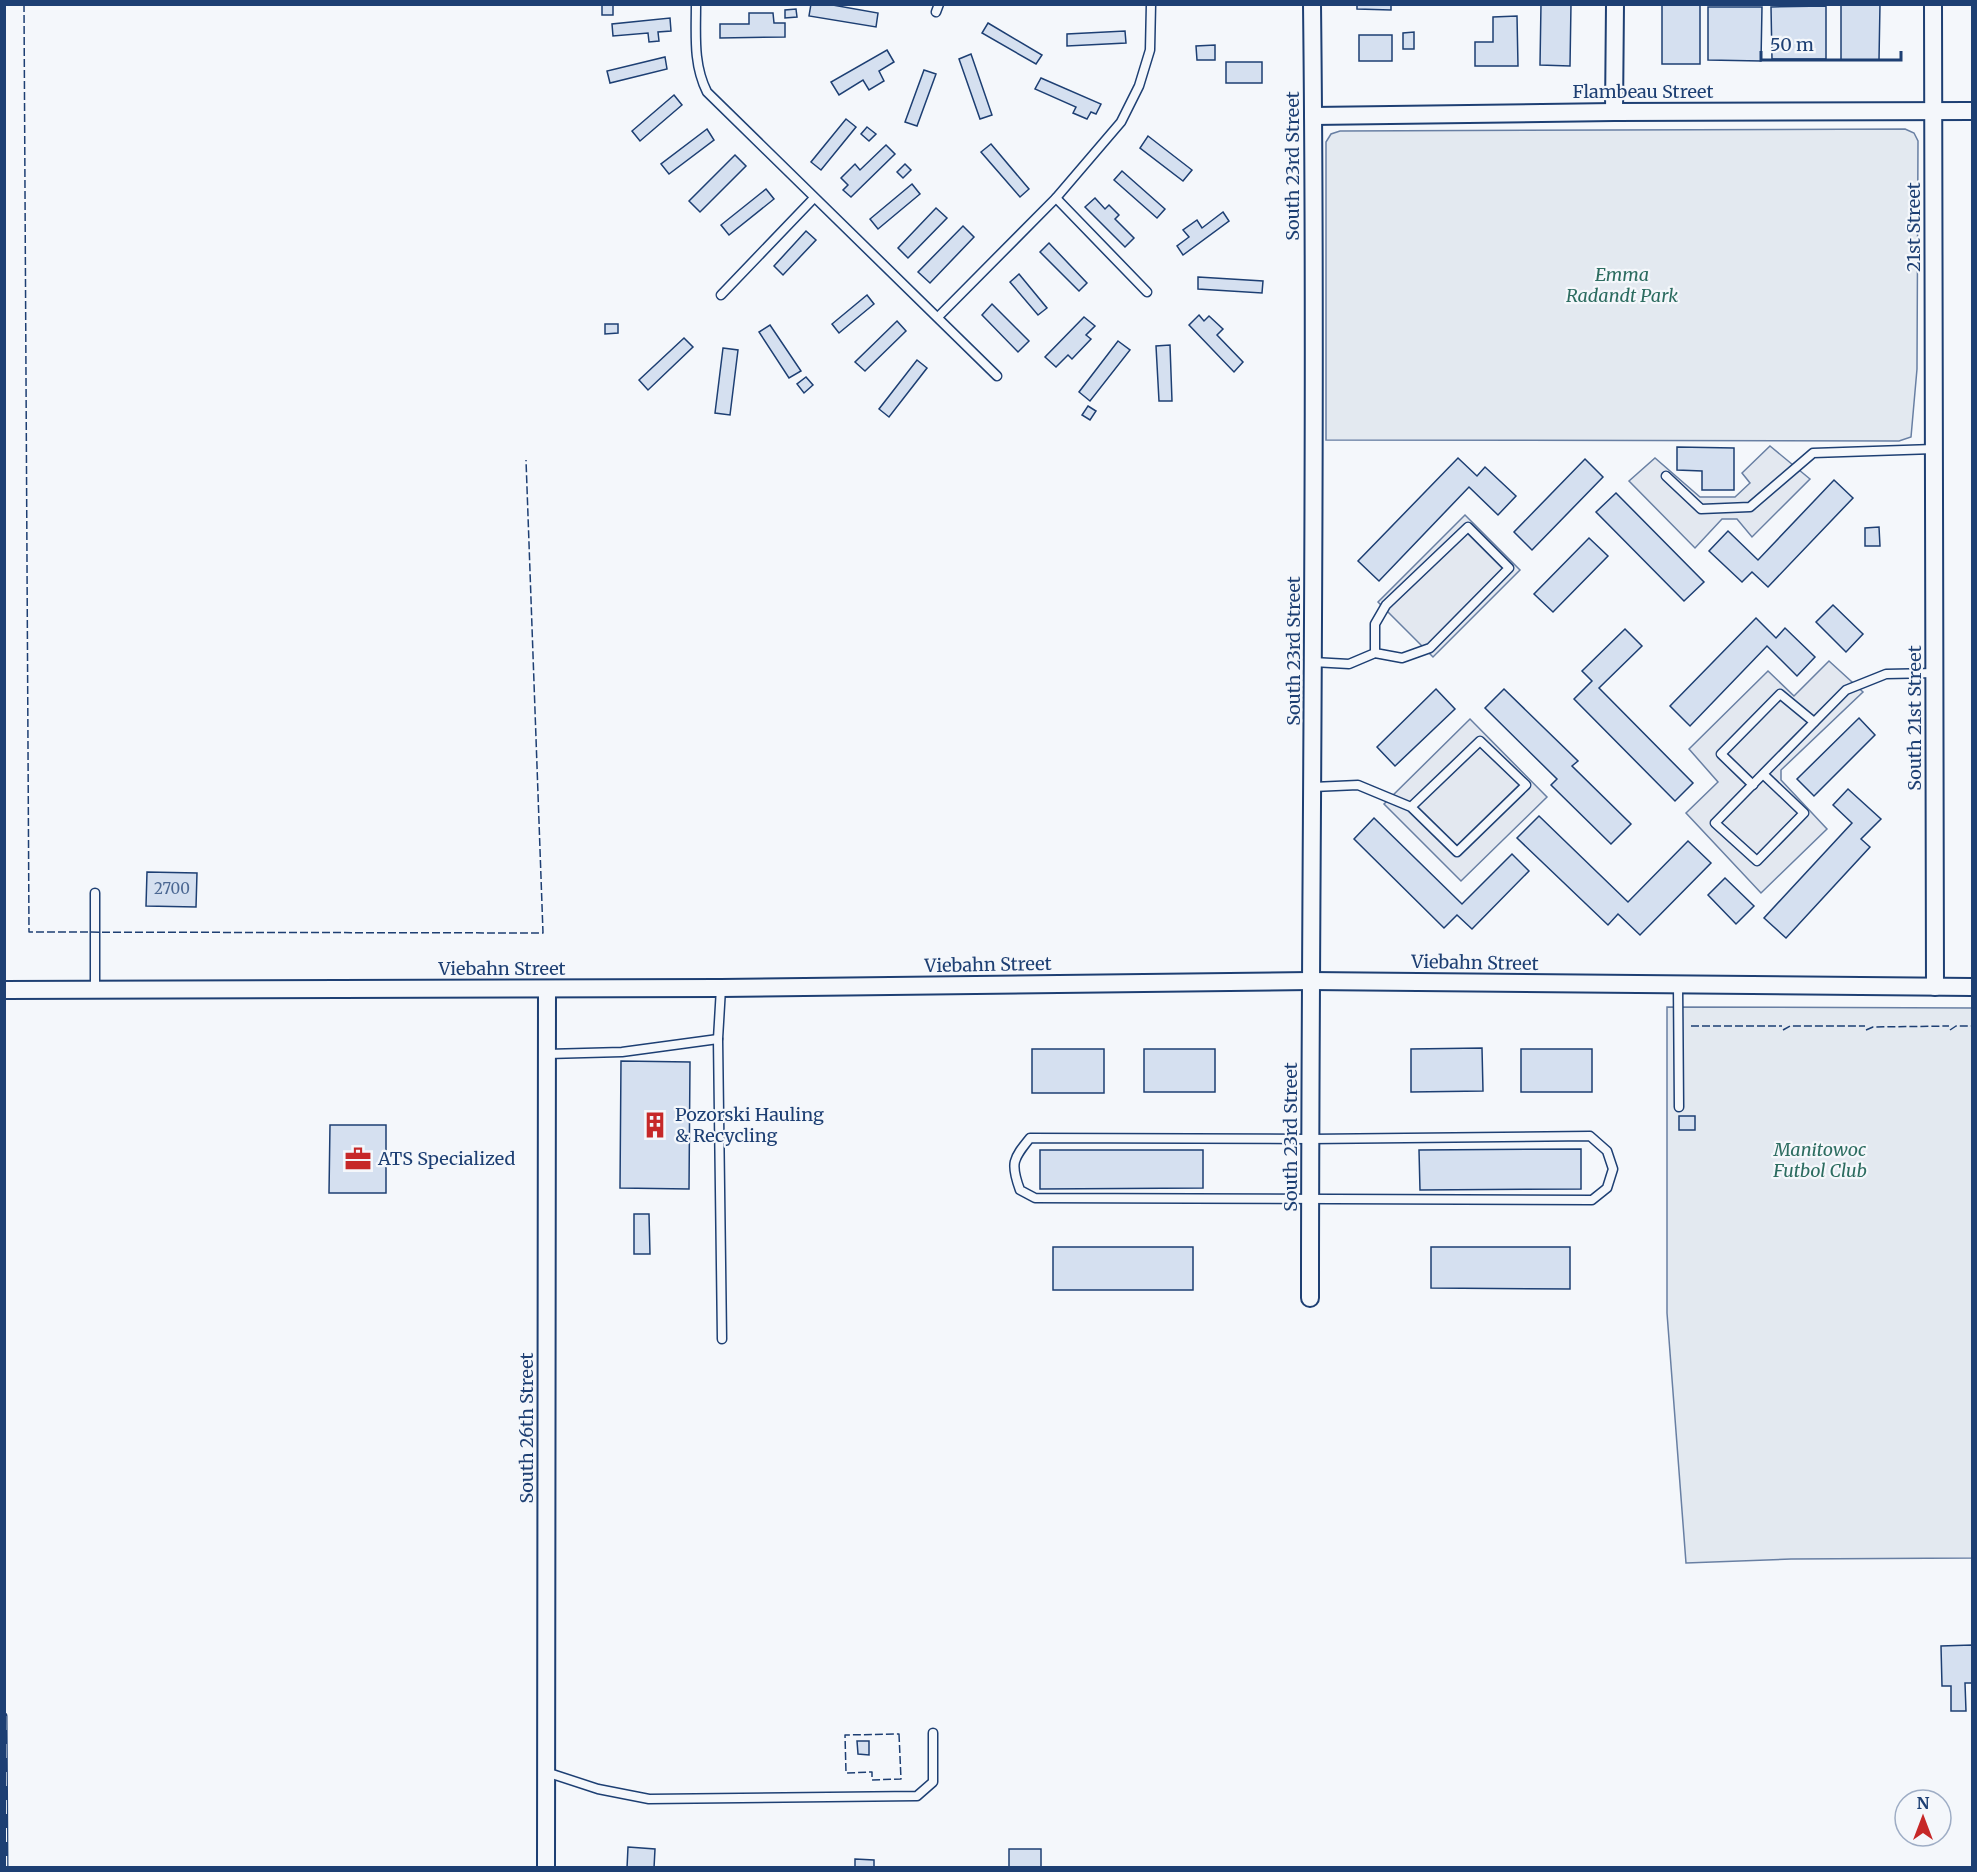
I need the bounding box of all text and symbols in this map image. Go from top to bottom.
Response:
scale bar [1761,24,1900,62]
text: 50 m [1770,33,1814,56]
street label: Flambeau Street [1572,80,1714,103]
street label: South 23rd Street [1281,91,1304,241]
street label: 21st Street [1902,182,1925,272]
park label: Emma Radandt Park [1566,263,1678,307]
street label: South 23rd Street [1282,576,1305,726]
street label: South 21st Street [1903,645,1926,791]
house number: 2700 [154,879,190,898]
street label: Viebahn Street [1410,950,1539,975]
street label: Viebahn Street [923,952,1052,977]
street label: Viebahn Street [437,957,566,980]
street label: South 23rd Street [1279,1062,1302,1212]
place label: Pozorski Hauling & Recycling [675,1103,824,1147]
building icon: Pozorski Hauling & Recycling [640,1110,670,1140]
park label: Manitowoc Futbol Club [1772,1138,1867,1182]
office icon: ATS Specialized [343,1144,373,1174]
place label: ATS Specialized [377,1147,515,1170]
street label: South 26th Street [515,1352,538,1504]
north arrow [1893,1788,1953,1848]
text: N [1917,1793,1930,1813]

